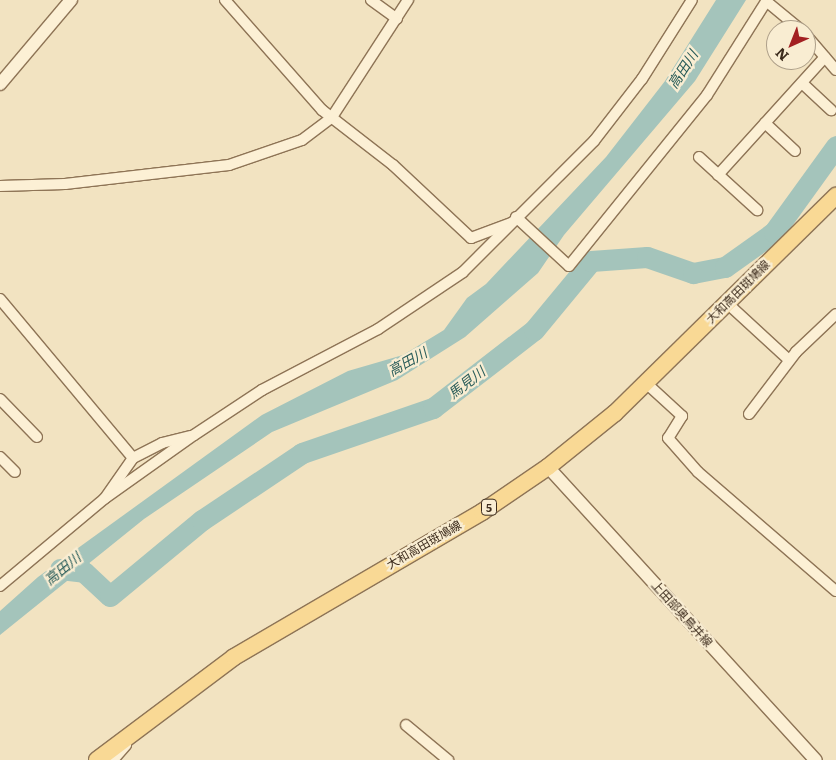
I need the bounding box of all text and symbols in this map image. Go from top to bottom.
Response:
north arrow [766,20,816,70]
text: N [770,44,792,66]
water label: 高田川 [664,47,700,91]
street label: 大和高田斑鳩線 [703,257,773,327]
water label: 高田川 [385,343,429,379]
water label: 馬見川 [444,362,488,402]
road number: 5 [480,498,498,516]
street label: 大和高田斑鳩線 [384,518,464,572]
water label: 高田川 [40,548,84,588]
street label: 上田部奥鳥井線 [649,578,715,650]

